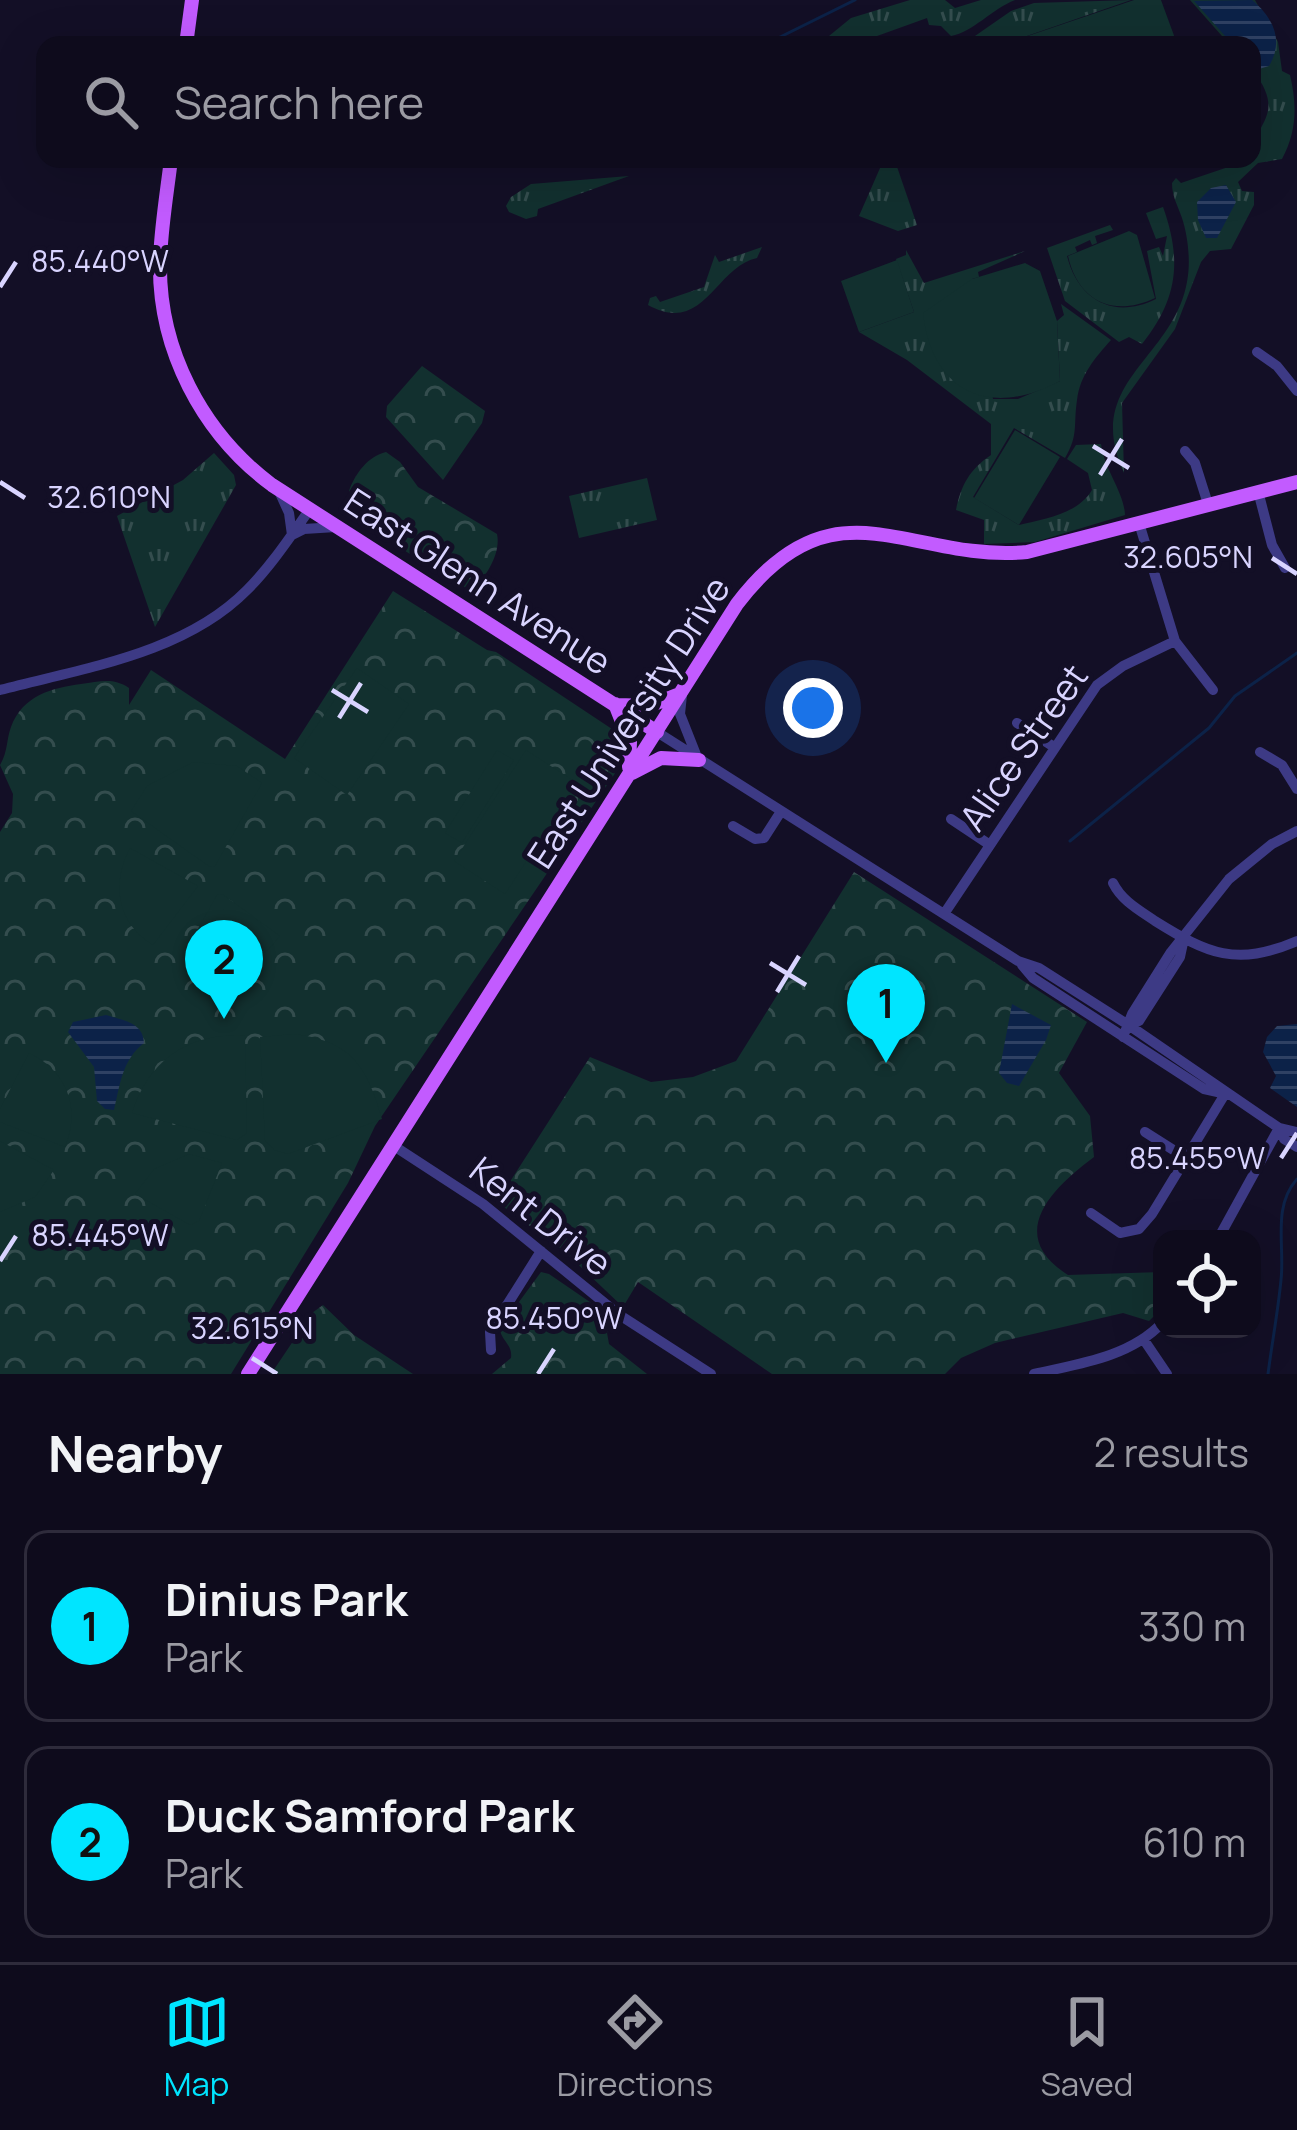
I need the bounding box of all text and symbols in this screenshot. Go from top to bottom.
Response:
search box [36,36,1261,168]
icon: search [78,69,144,135]
text: Search here [174,71,424,133]
text: 85.440°W [31,240,169,281]
text: 32.610°N [47,476,171,517]
street label: East Glenn Avenue [335,476,621,686]
text: 32.605°N [1123,536,1253,577]
street label: East University Drive [515,567,741,877]
street label: Alice Street [948,654,1098,840]
your location [783,678,843,738]
pin: 2 [185,920,263,1019]
pin: 1 [847,964,925,1063]
text: 85.455°W [1129,1137,1265,1178]
street label: Kent Drive [460,1145,622,1287]
text: 85.445°W [32,1214,168,1255]
map controls [1153,1230,1261,1338]
button: locate [1153,1230,1261,1338]
text: 85.450°W [485,1297,623,1338]
text: 32.615°N [191,1307,313,1348]
text: Nearby [48,1418,223,1487]
text: 2 results [1094,1425,1249,1479]
text: Dinius Park [165,1568,408,1630]
text: 1 [81,1599,99,1653]
text: 330 m [1138,1599,1246,1653]
text: Park [165,1630,243,1684]
text: Duck Samford Park [165,1784,574,1846]
text: 2 [78,1815,102,1869]
text: 610 m [1143,1815,1246,1869]
text: Park [165,1846,243,1900]
tab: Map [164,1989,230,2106]
tab: Directions [557,1989,713,2106]
tab: Saved [1040,1989,1133,2106]

